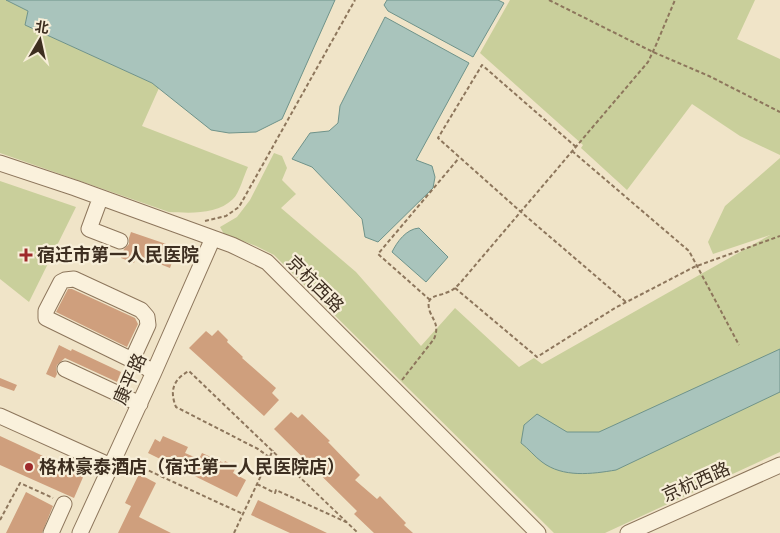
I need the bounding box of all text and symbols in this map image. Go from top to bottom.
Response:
north arrow [15,15,65,65]
text: 北 [34,18,50,37]
place label: 宿迁市第一人民医院 [37,244,199,266]
marker: 宿迁市第一人民医院 [19,248,33,262]
street label: 京杭西路 [282,251,348,317]
street label: 康平路 [109,350,151,408]
place label: 格林豪泰酒店（宿迁第一人民医院店） [39,456,345,478]
street label: 京杭西路 [659,457,733,507]
marker: 格林豪泰酒店（宿迁第一人民医院店） [23,461,35,473]

